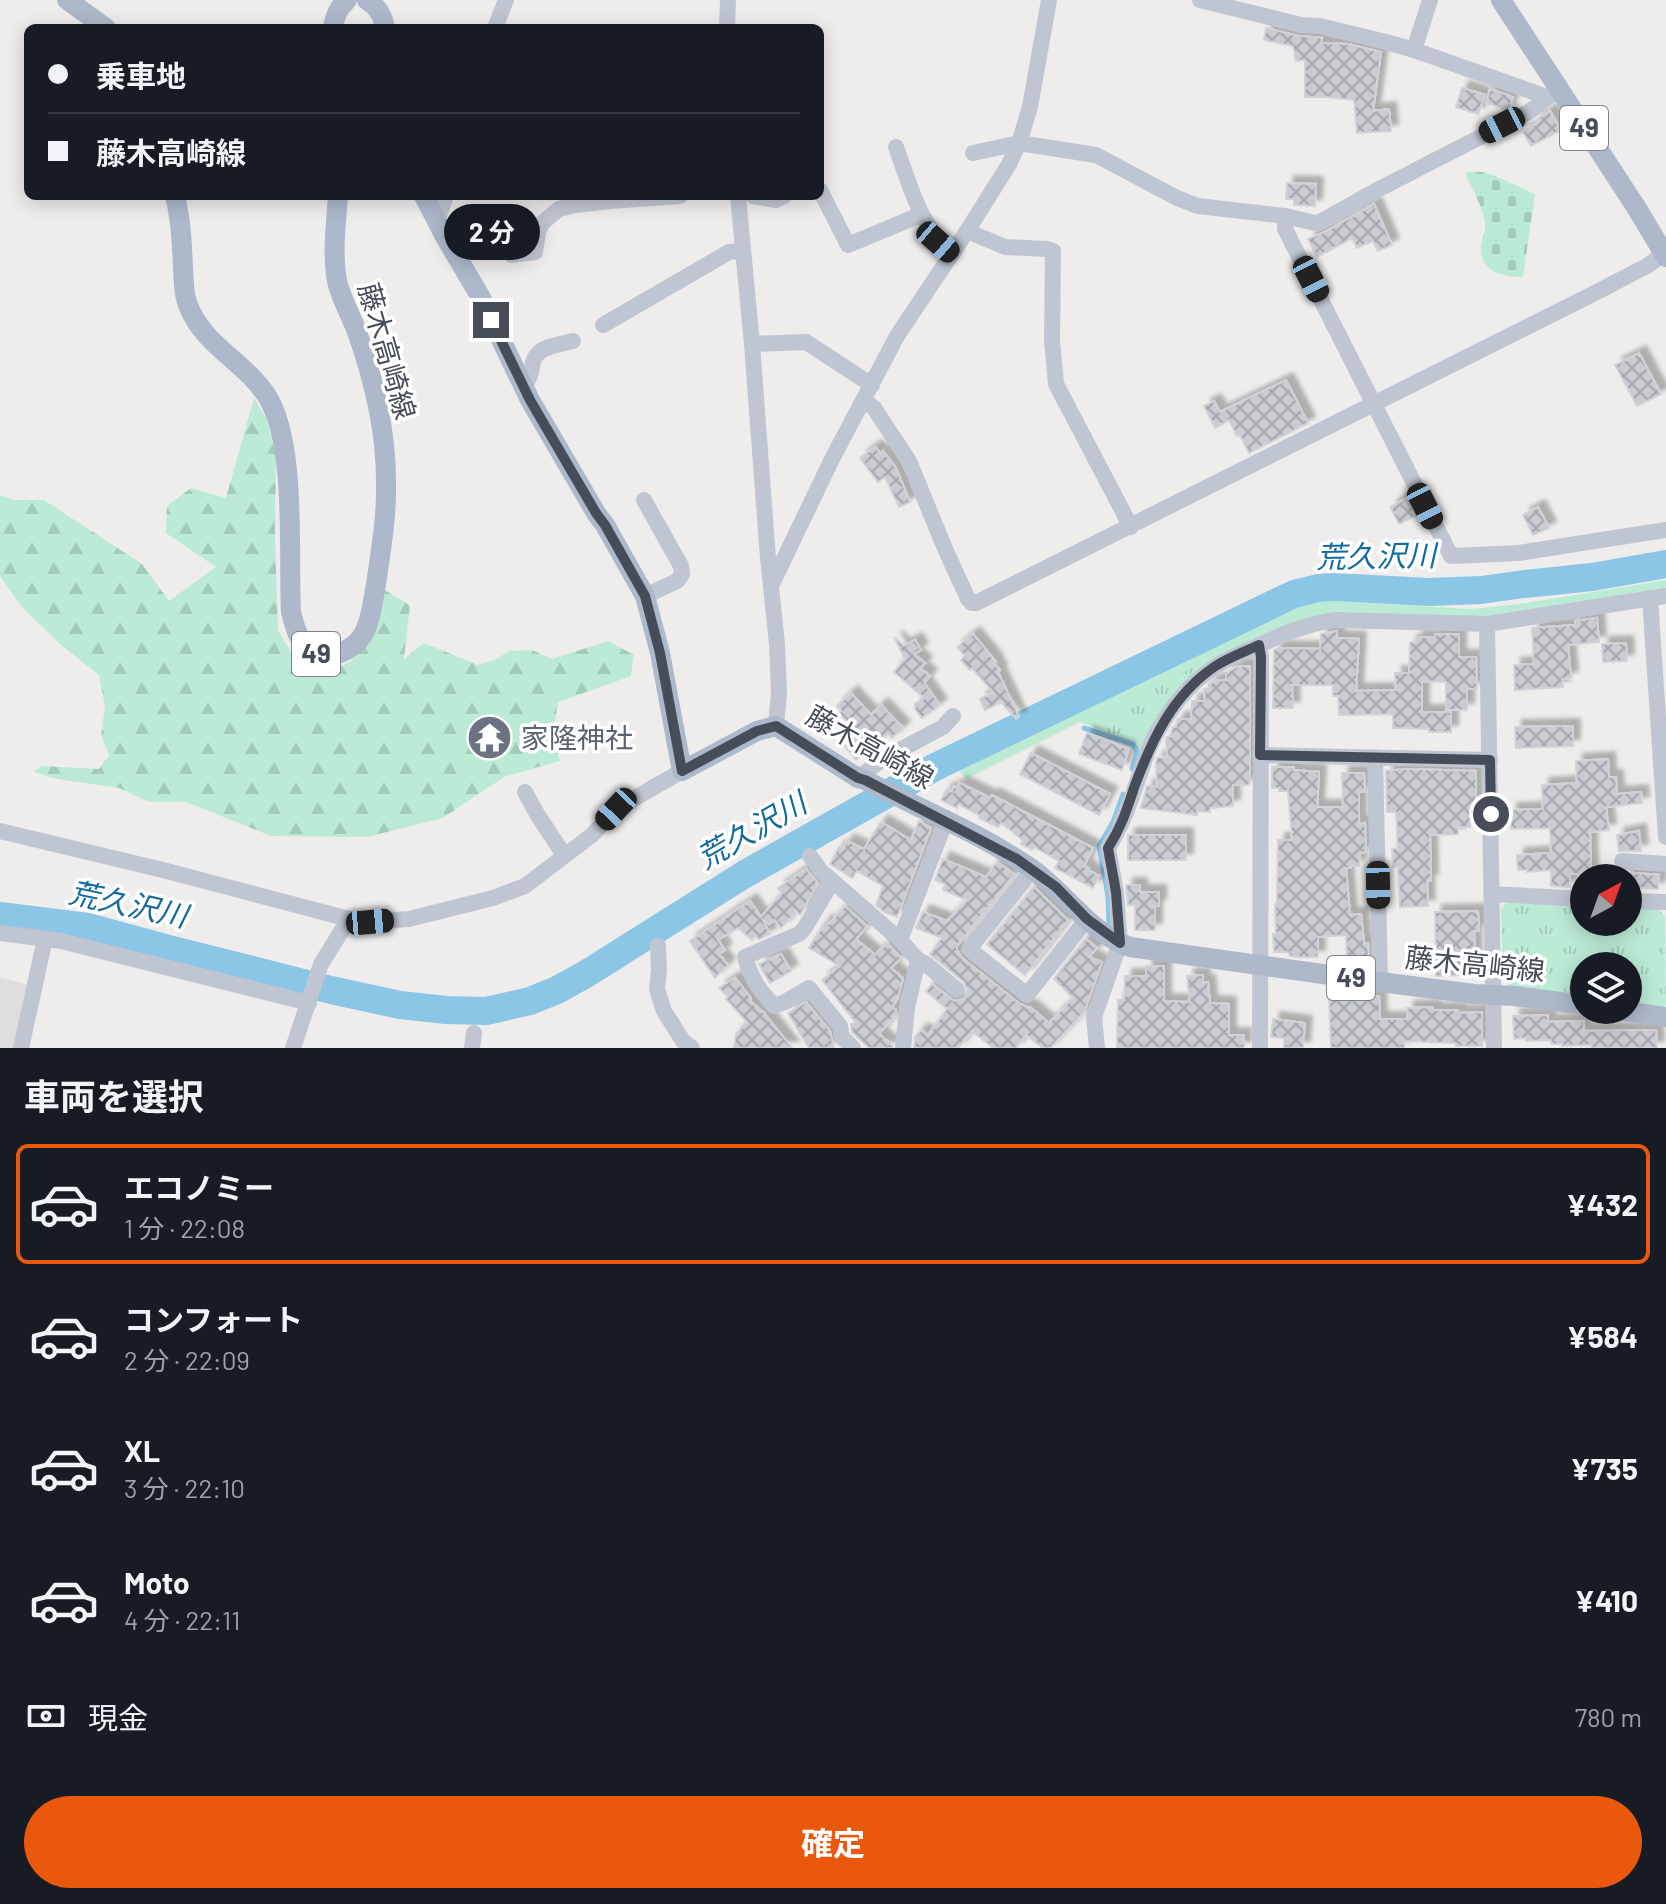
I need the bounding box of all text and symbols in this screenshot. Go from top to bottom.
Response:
text: 乗車地 [96,57,186,93]
car [1475,103,1529,147]
road number: 49 [1560,106,1608,150]
text: 藤木高崎線 [96,134,246,170]
callout: 2 分 [443,204,539,260]
text: 2 分 [469,216,515,247]
car [912,217,964,267]
car [1289,252,1333,306]
street label: 藤木高崎線 [352,279,424,423]
route end [473,302,509,338]
car [1403,479,1447,533]
water label: 荒久沢川 [1316,536,1439,574]
road number: 49 [292,632,340,676]
street label: 藤木高崎線 [801,697,940,795]
temple icon: 家隆神社 [466,714,514,762]
place label: 家隆神社 [521,720,633,754]
water label: 荒久沢川 [690,782,815,875]
car [591,783,641,835]
route start [1473,796,1509,832]
car [1366,861,1390,909]
north arrow [1570,864,1642,936]
map controls [1570,864,1642,1024]
water label: 荒久沢川 [66,873,194,934]
car [345,908,395,936]
street label: 藤木高崎線 [1404,939,1547,987]
button: layers [1570,952,1642,1024]
road number: 49 [1327,956,1375,1000]
text: 車両を選択 [24,1074,204,1117]
icon: car [28,1168,100,1240]
text: エコノミー [124,1169,274,1205]
text: ¥432 [1566,1186,1638,1222]
text: 1 分 · 22:08 [124,1212,245,1243]
icon: car [28,1300,100,1372]
text: コンフォート [124,1301,303,1337]
text: ¥584 [1567,1318,1638,1354]
text: 2 分 · 22:09 [124,1344,250,1375]
icon: car [28,1432,100,1504]
text: XL [124,1432,160,1468]
text: ¥735 [1570,1450,1638,1486]
text: 3 分 · 22:10 [124,1472,245,1503]
icon: car [28,1564,100,1636]
text: Moto [124,1564,190,1600]
text: ¥410 [1574,1582,1638,1618]
text: 4 分 · 22:11 [124,1604,240,1635]
icon: cash [24,1694,68,1738]
text: 現金 [88,1699,148,1735]
text: 780 m [1575,1701,1642,1732]
button: 確定 [24,1796,1642,1888]

